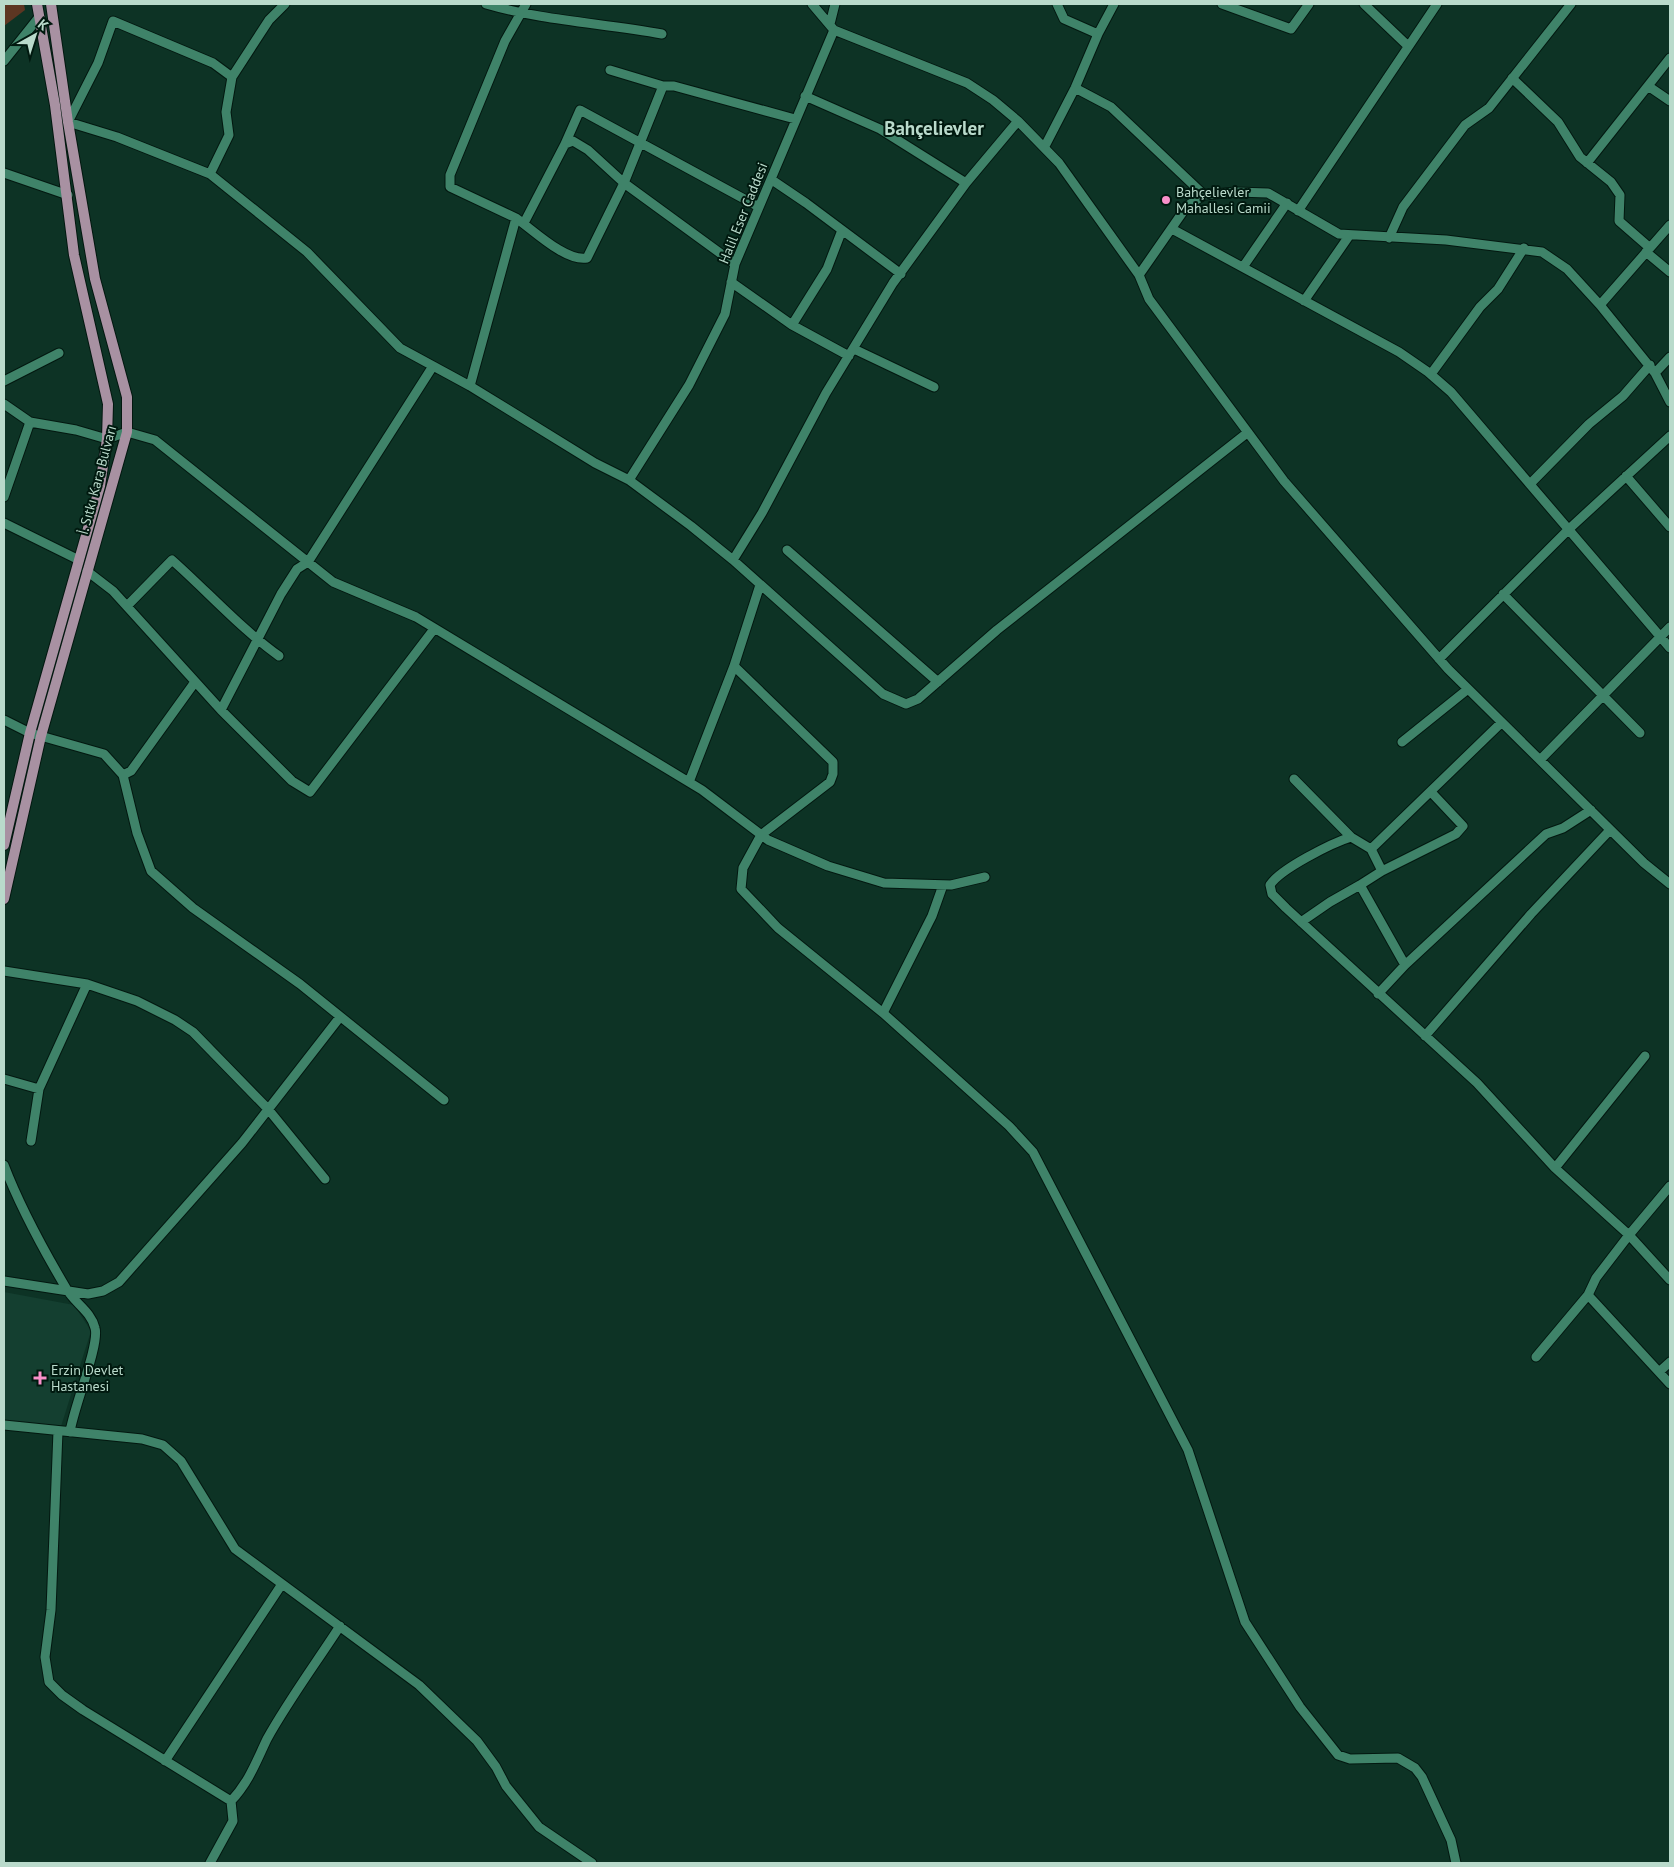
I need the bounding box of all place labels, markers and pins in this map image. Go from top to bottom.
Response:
place label: Bahçelievler Mahallesi Camii [1176,183,1271,217]
marker: Bahçelievler Mahallesi Camii [1160,194,1172,206]
place label: Erzin Devlet Hastanesi [51,1361,124,1395]
marker: Erzin Devlet Hastanesi [33,1371,47,1385]

